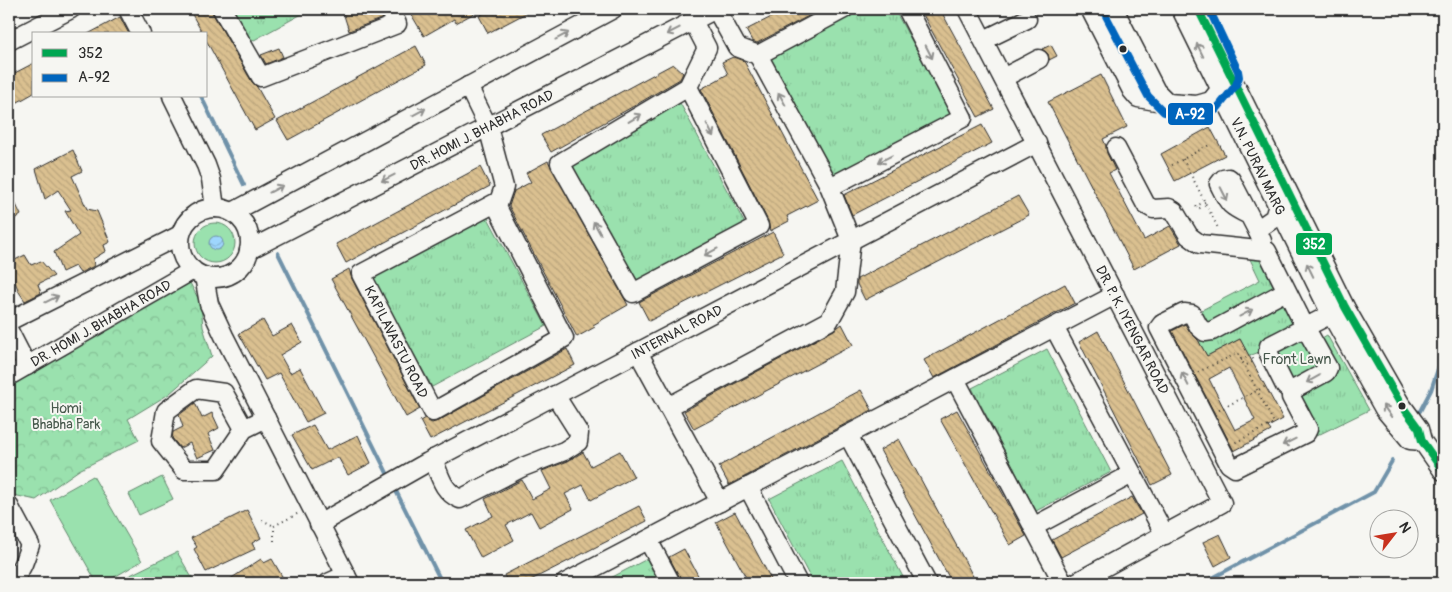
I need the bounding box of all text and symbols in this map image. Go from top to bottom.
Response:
one-way arrow [665,26,680,36]
one-way arrow [555,31,570,41]
legend [32,32,208,98]
one-way arrow [1195,42,1205,57]
text: 352 [78,44,103,63]
one-way arrow [925,44,934,59]
unlabelled marker [1118,44,1128,54]
text: A-92 [78,68,110,87]
street label: DR. HOMI J. BHABHA ROAD [407,86,557,174]
one-way arrow [777,92,787,107]
line badge: A-92 [1167,102,1214,126]
text: A-92 [1175,106,1205,123]
one-way arrow [411,107,426,116]
one-way arrow [628,113,642,123]
street label: V.N. PURAV MARG [1227,114,1289,218]
one-way arrow [706,122,715,137]
one-way arrow [878,154,893,164]
one-way arrow [381,173,396,183]
one-way arrow [268,184,283,194]
one-way arrow [1220,186,1229,201]
one-way arrow [591,222,601,236]
line badge: 352 [1295,232,1333,256]
text: 352 [1302,236,1326,253]
one-way arrow [704,248,719,257]
street label: DR. P. K. IYENGAR ROAD [1092,263,1173,397]
one-way arrow [1305,263,1314,278]
street label: DR. HOMI J. BHABHA ROAD [28,276,174,370]
street label: KAPILAVASTU ROAD [360,283,432,401]
one-way arrow [45,294,60,304]
street label: INTERNAL ROAD [628,301,725,363]
one-way arrow [1238,308,1253,318]
park label: Front Lawn [1263,351,1331,368]
one-way arrow [1180,372,1189,387]
one-way arrow [1306,375,1320,385]
park label: Homi Bhabha Park [32,400,100,433]
unlabelled marker [1397,401,1407,411]
one-way arrow [1382,404,1392,418]
one-way arrow [1282,438,1297,447]
north arrow [1370,510,1420,560]
text: N [1395,519,1414,536]

